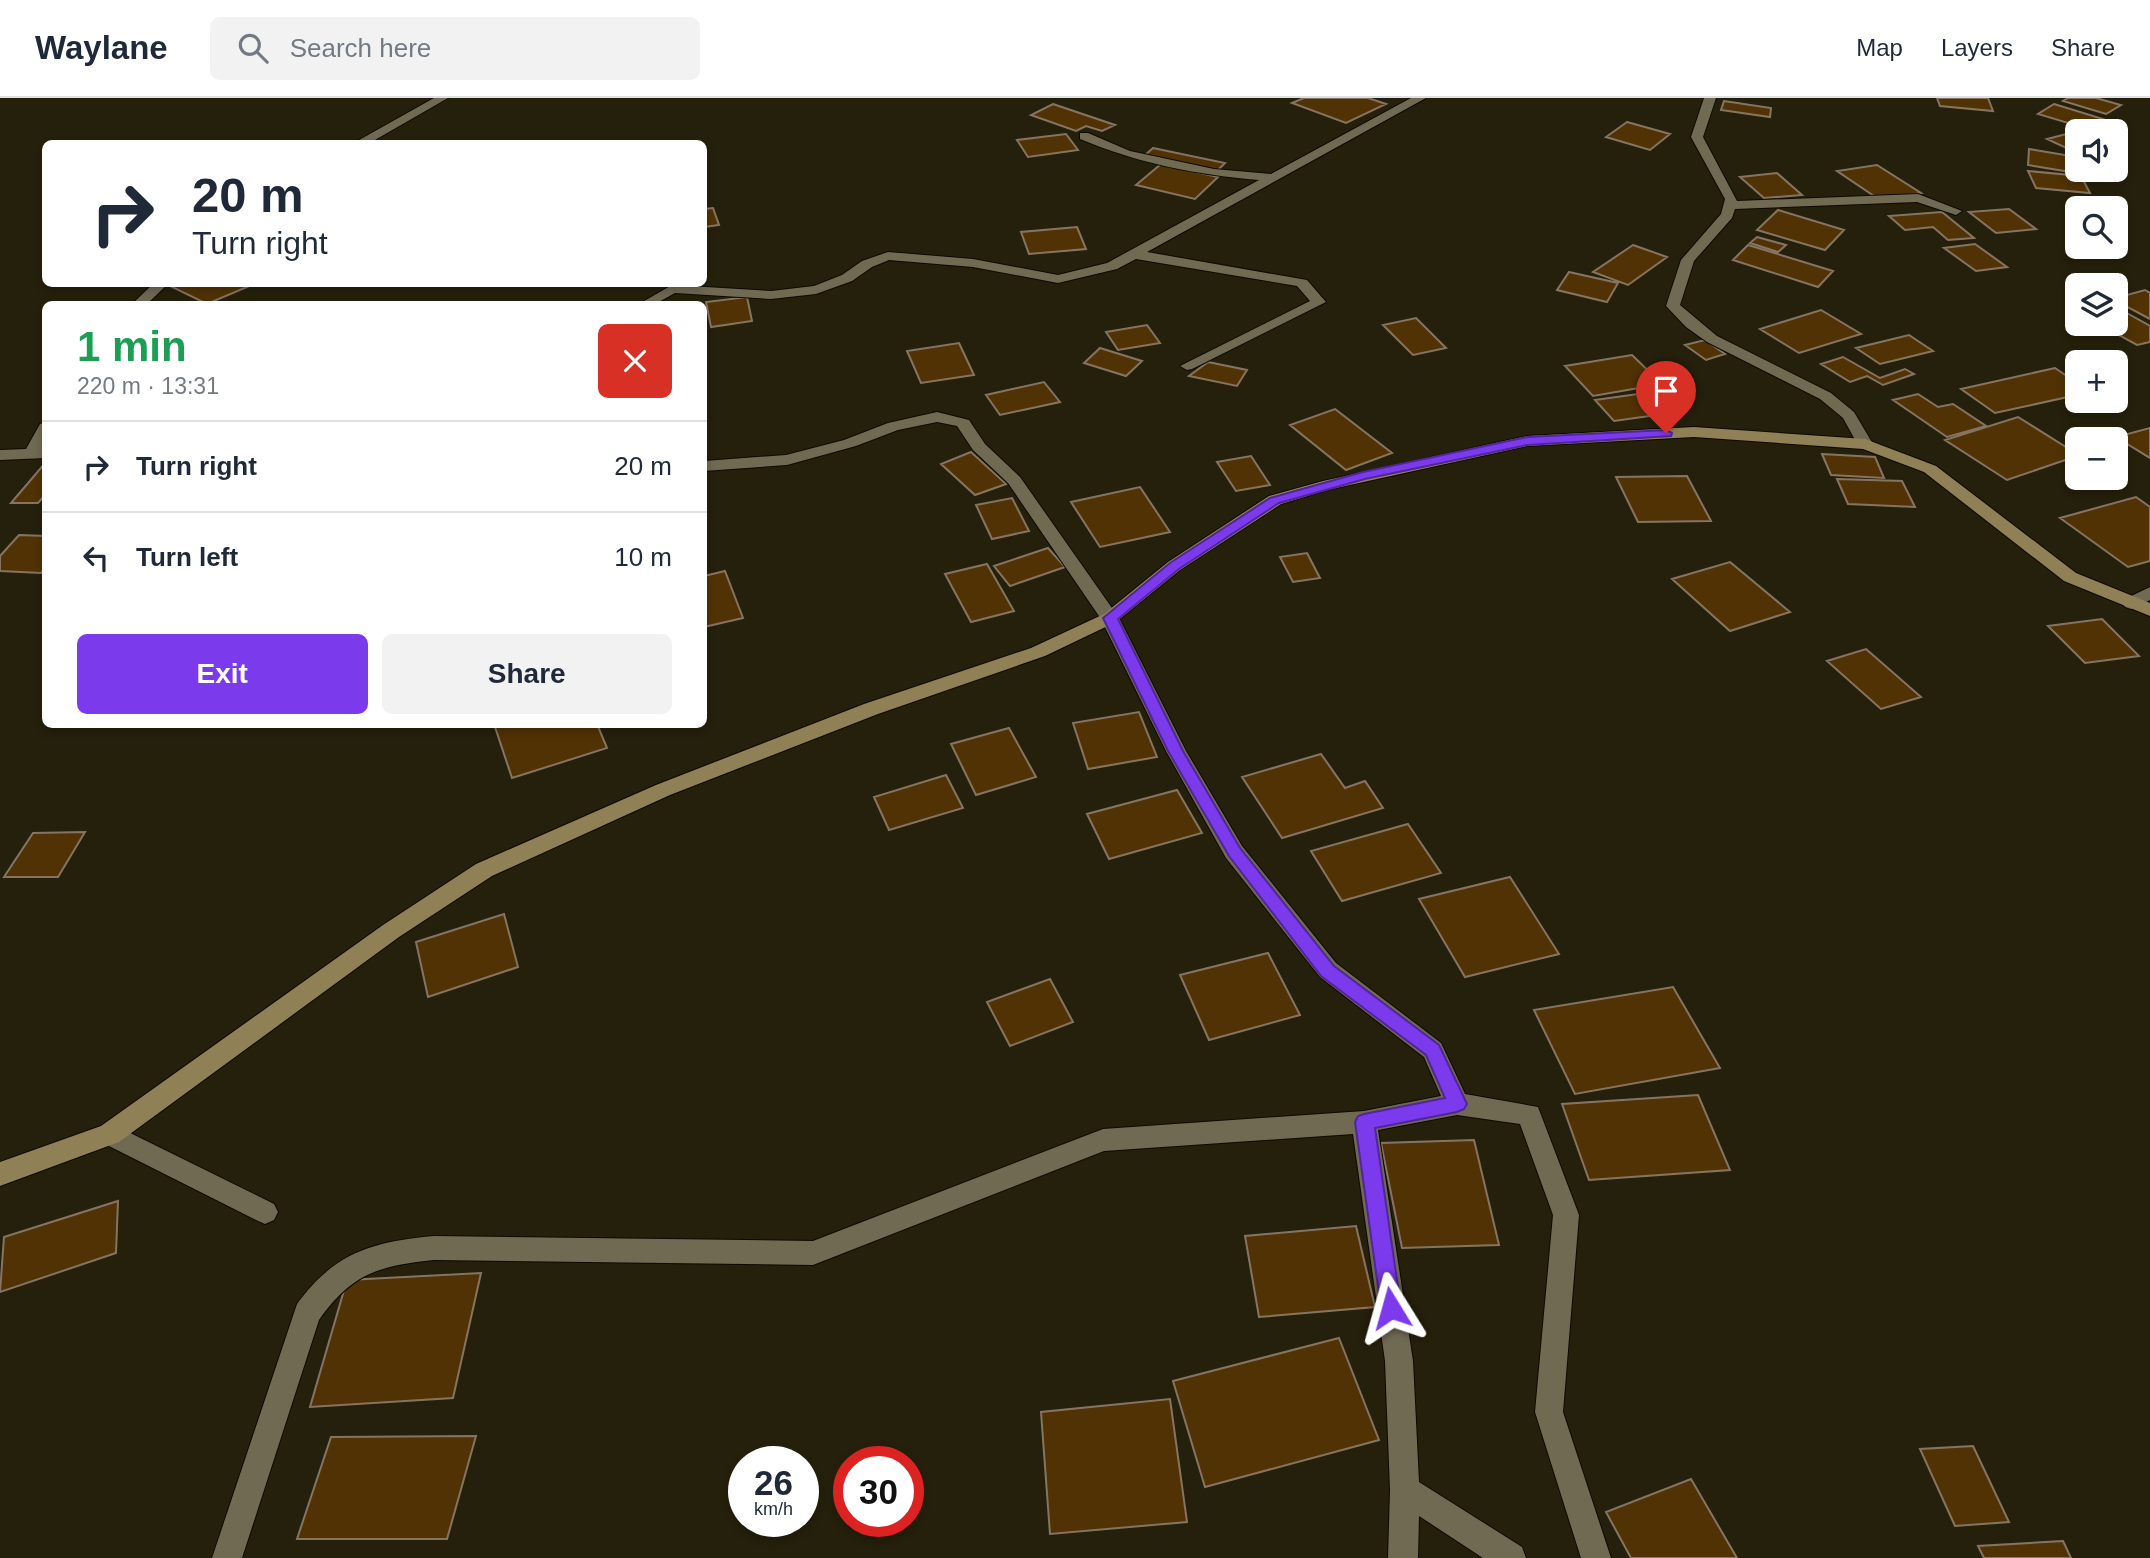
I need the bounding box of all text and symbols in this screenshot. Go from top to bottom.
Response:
search box [210,17,700,80]
text: Waylane [35,29,168,66]
icon: search [234,29,272,67]
text: Search here [290,33,431,63]
text: Map [1856,34,1903,61]
text: Layers [1941,34,2013,61]
text: Share [2051,34,2115,61]
map controls [2065,119,2128,490]
button: sound [2065,119,2128,182]
icon: right [77,168,168,259]
text: 20 m [192,168,304,222]
button: search [2065,196,2128,259]
text: Turn right [192,225,328,261]
button: layers [2065,273,2128,336]
text: 1 min [77,323,187,370]
button: close [598,324,672,398]
button: + [2065,350,2128,413]
pin [1636,361,1696,433]
icon: arrive [1647,372,1685,410]
text: 220 m · 13:31 [77,373,219,399]
button: − [2065,427,2128,490]
icon: right [77,448,115,486]
text: Turn right [136,451,257,481]
text: 20 m [614,451,672,481]
icon: left [77,539,115,577]
text: Turn left [136,542,238,572]
text: 10 m [614,542,672,572]
button: Exit [77,634,368,714]
button: Share [382,634,672,714]
position arrow [1354,1271,1428,1345]
speed limit sign: 30 [833,1446,924,1537]
text: 26 [754,1463,793,1502]
text: km/h [754,1499,793,1519]

